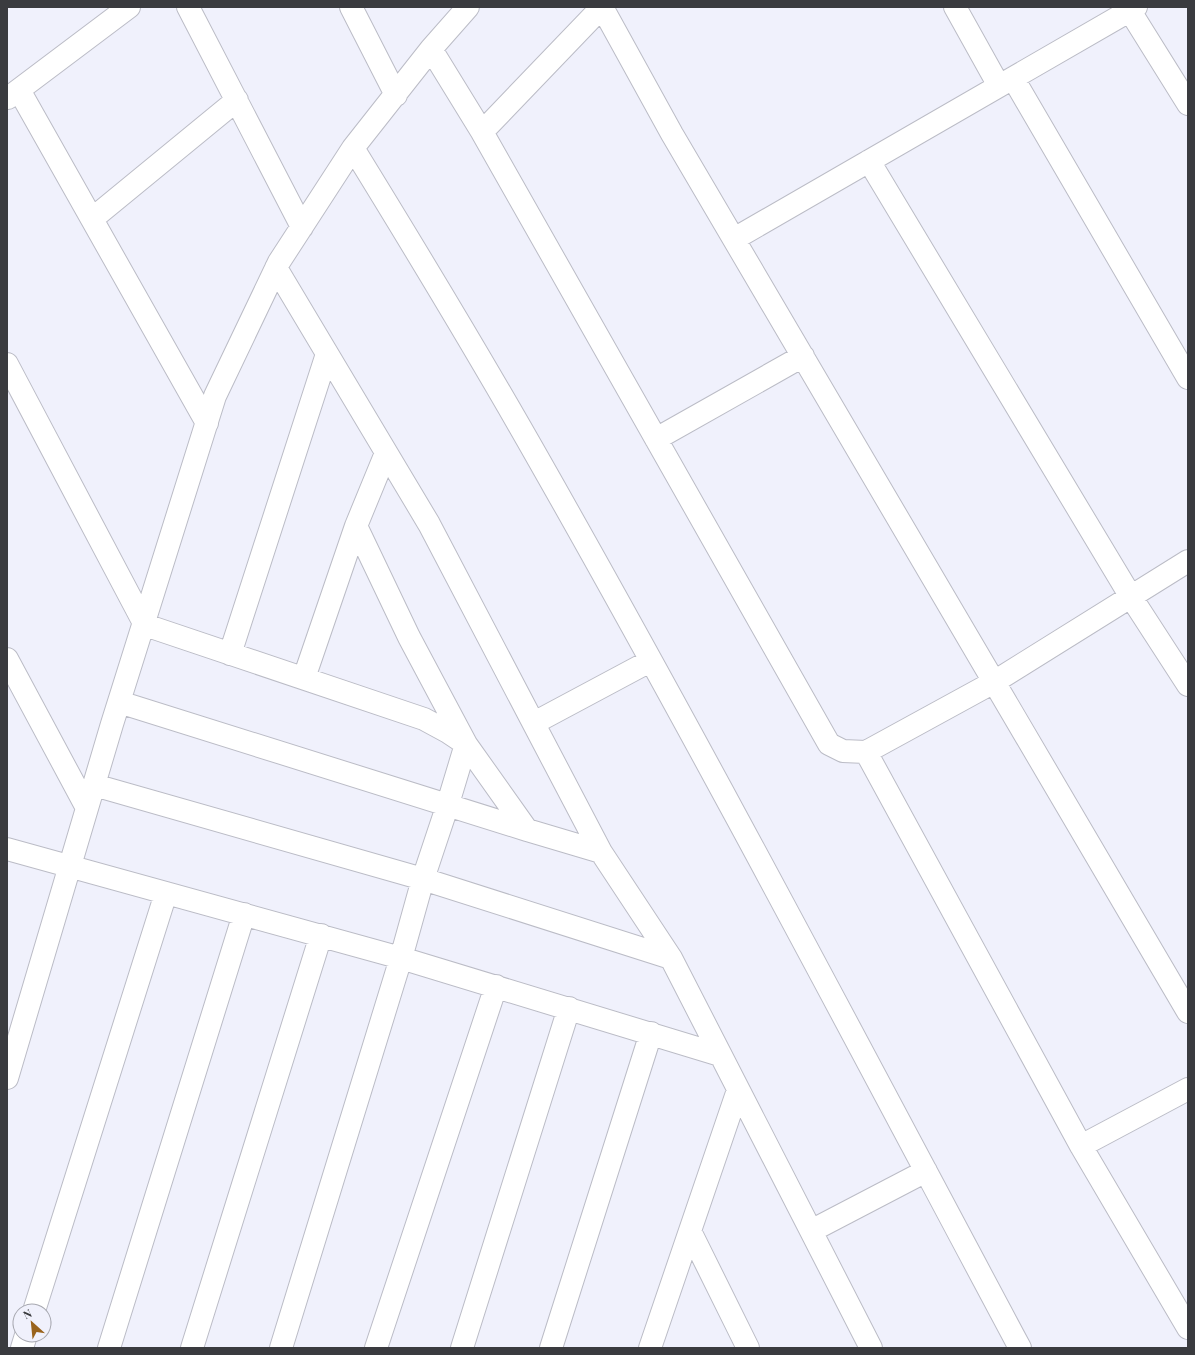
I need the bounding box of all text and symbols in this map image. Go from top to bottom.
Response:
north arrow [12,1303,52,1343]
text: N [20,1305,34,1322]

